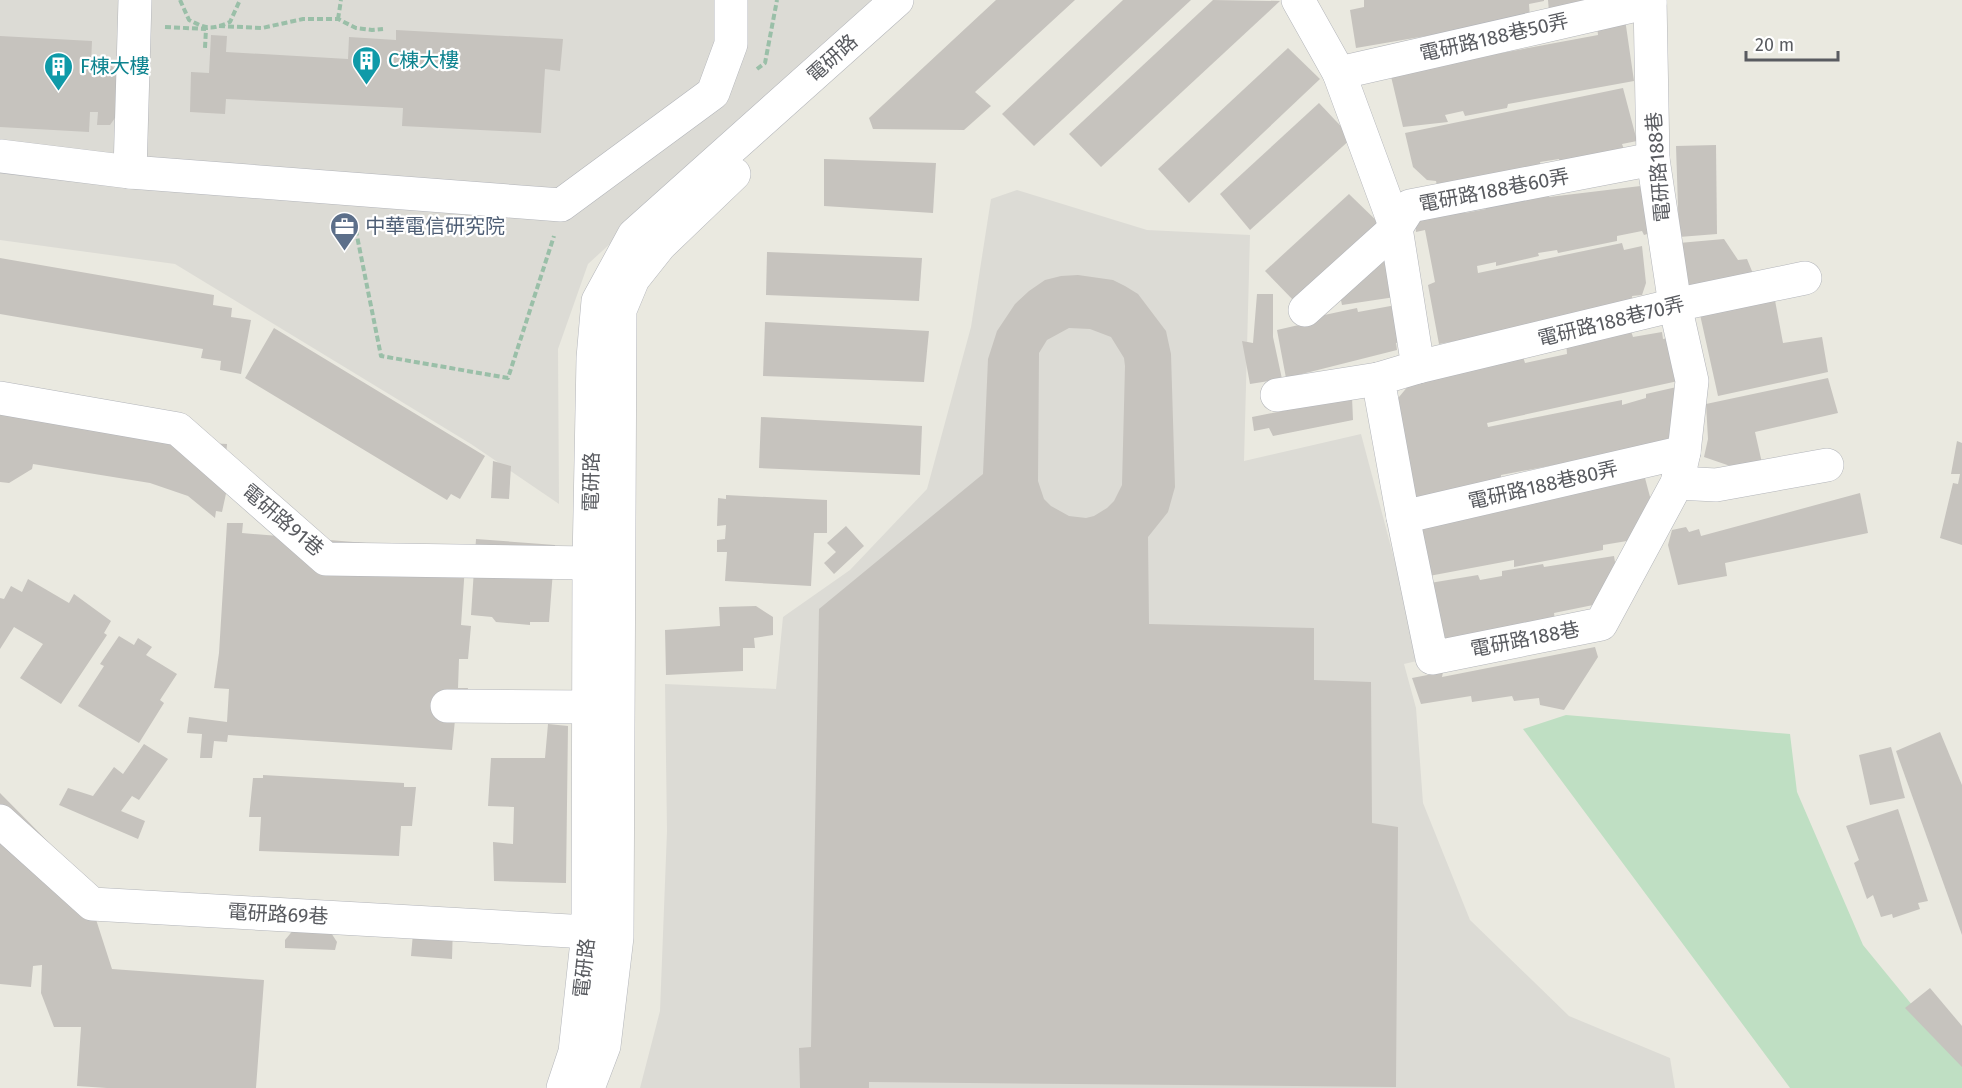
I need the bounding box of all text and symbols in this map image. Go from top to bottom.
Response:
street label: 電研路188巷50弄 [1417,8,1571,66]
scale bar [1746,24,1838,62]
street label: 電研路 [802,29,862,87]
text: 20 m [1755,34,1794,56]
building icon: C棟大樓 [351,44,383,86]
place label: C棟大樓 [388,48,459,72]
building icon: F棟大樓 [43,50,75,92]
place label: F棟大樓 [80,54,150,78]
street label: 電研路188巷 [1641,111,1675,223]
street label: 電研路188巷60弄 [1417,164,1571,216]
office icon: 中華電信研究院 [328,210,360,252]
place label: 中華電信研究院 [365,214,505,238]
street label: 電研路188巷70弄 [1535,291,1687,351]
street label: 電研路 [578,452,604,512]
street label: 電研路188巷80弄 [1466,456,1620,514]
street label: 電研路91巷 [237,479,329,561]
street label: 電研路188巷 [1468,617,1582,661]
street label: 電研路69巷 [227,899,329,929]
street label: 電研路 [569,937,599,999]

